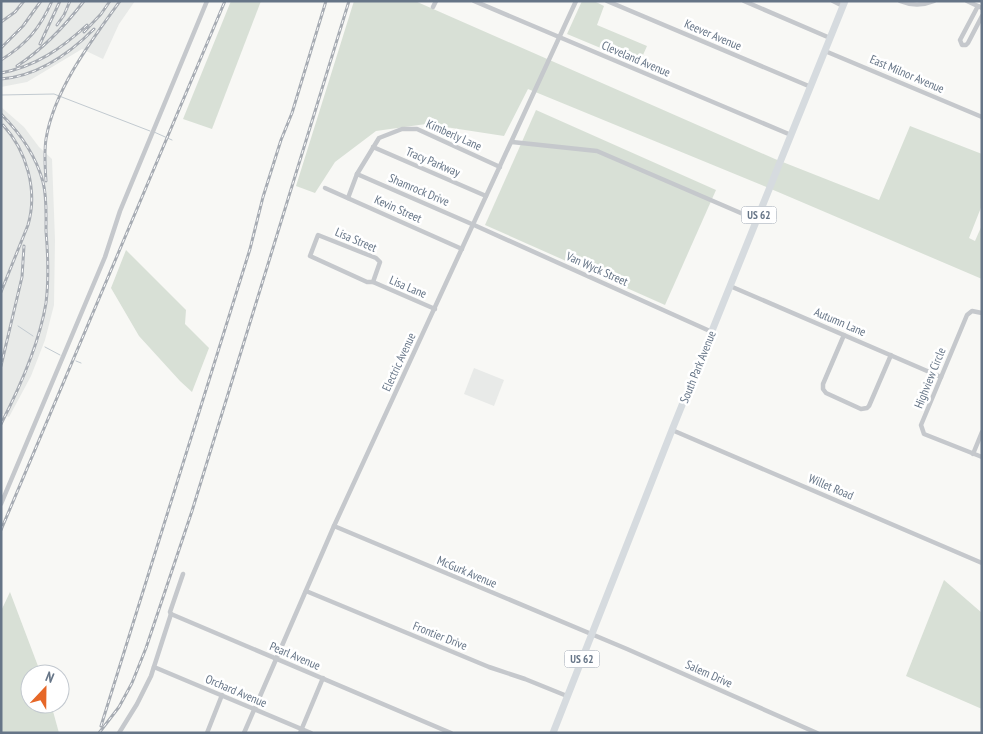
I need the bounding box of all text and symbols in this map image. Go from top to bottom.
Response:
street label: Keever Avenue [682,16,744,53]
street label: Cleveland Avenue [600,37,673,80]
street label: East Milnor Avenue [868,51,947,96]
street label: Kimberly Lane [424,116,484,153]
street label: Tracy Parkway [404,143,463,180]
street label: Shamrock Drive [387,170,452,209]
street label: Kevin Street [372,191,425,226]
road number: US 62 [742,206,776,224]
street label: Lisa Street [333,224,380,255]
street label: Van Wyck Street [563,248,631,289]
street label: Lisa Lane [387,272,429,301]
street label: Autumn Lane [812,304,868,339]
street label: South Park Avenue [676,328,719,405]
street label: Electric Avenue [378,330,419,393]
street label: Highview Circle [911,345,949,410]
street label: Willet Road [806,470,856,503]
street label: McGurk Avenue [435,552,499,591]
street label: Frontier Drive [411,618,470,653]
street label: Pearl Avenue [268,638,323,673]
road number: US 62 [564,651,600,668]
street label: Salem Drive [683,657,735,691]
north arrow [20,664,70,714]
text: N [43,667,57,687]
street label: Orchard Avenue [203,671,269,710]

